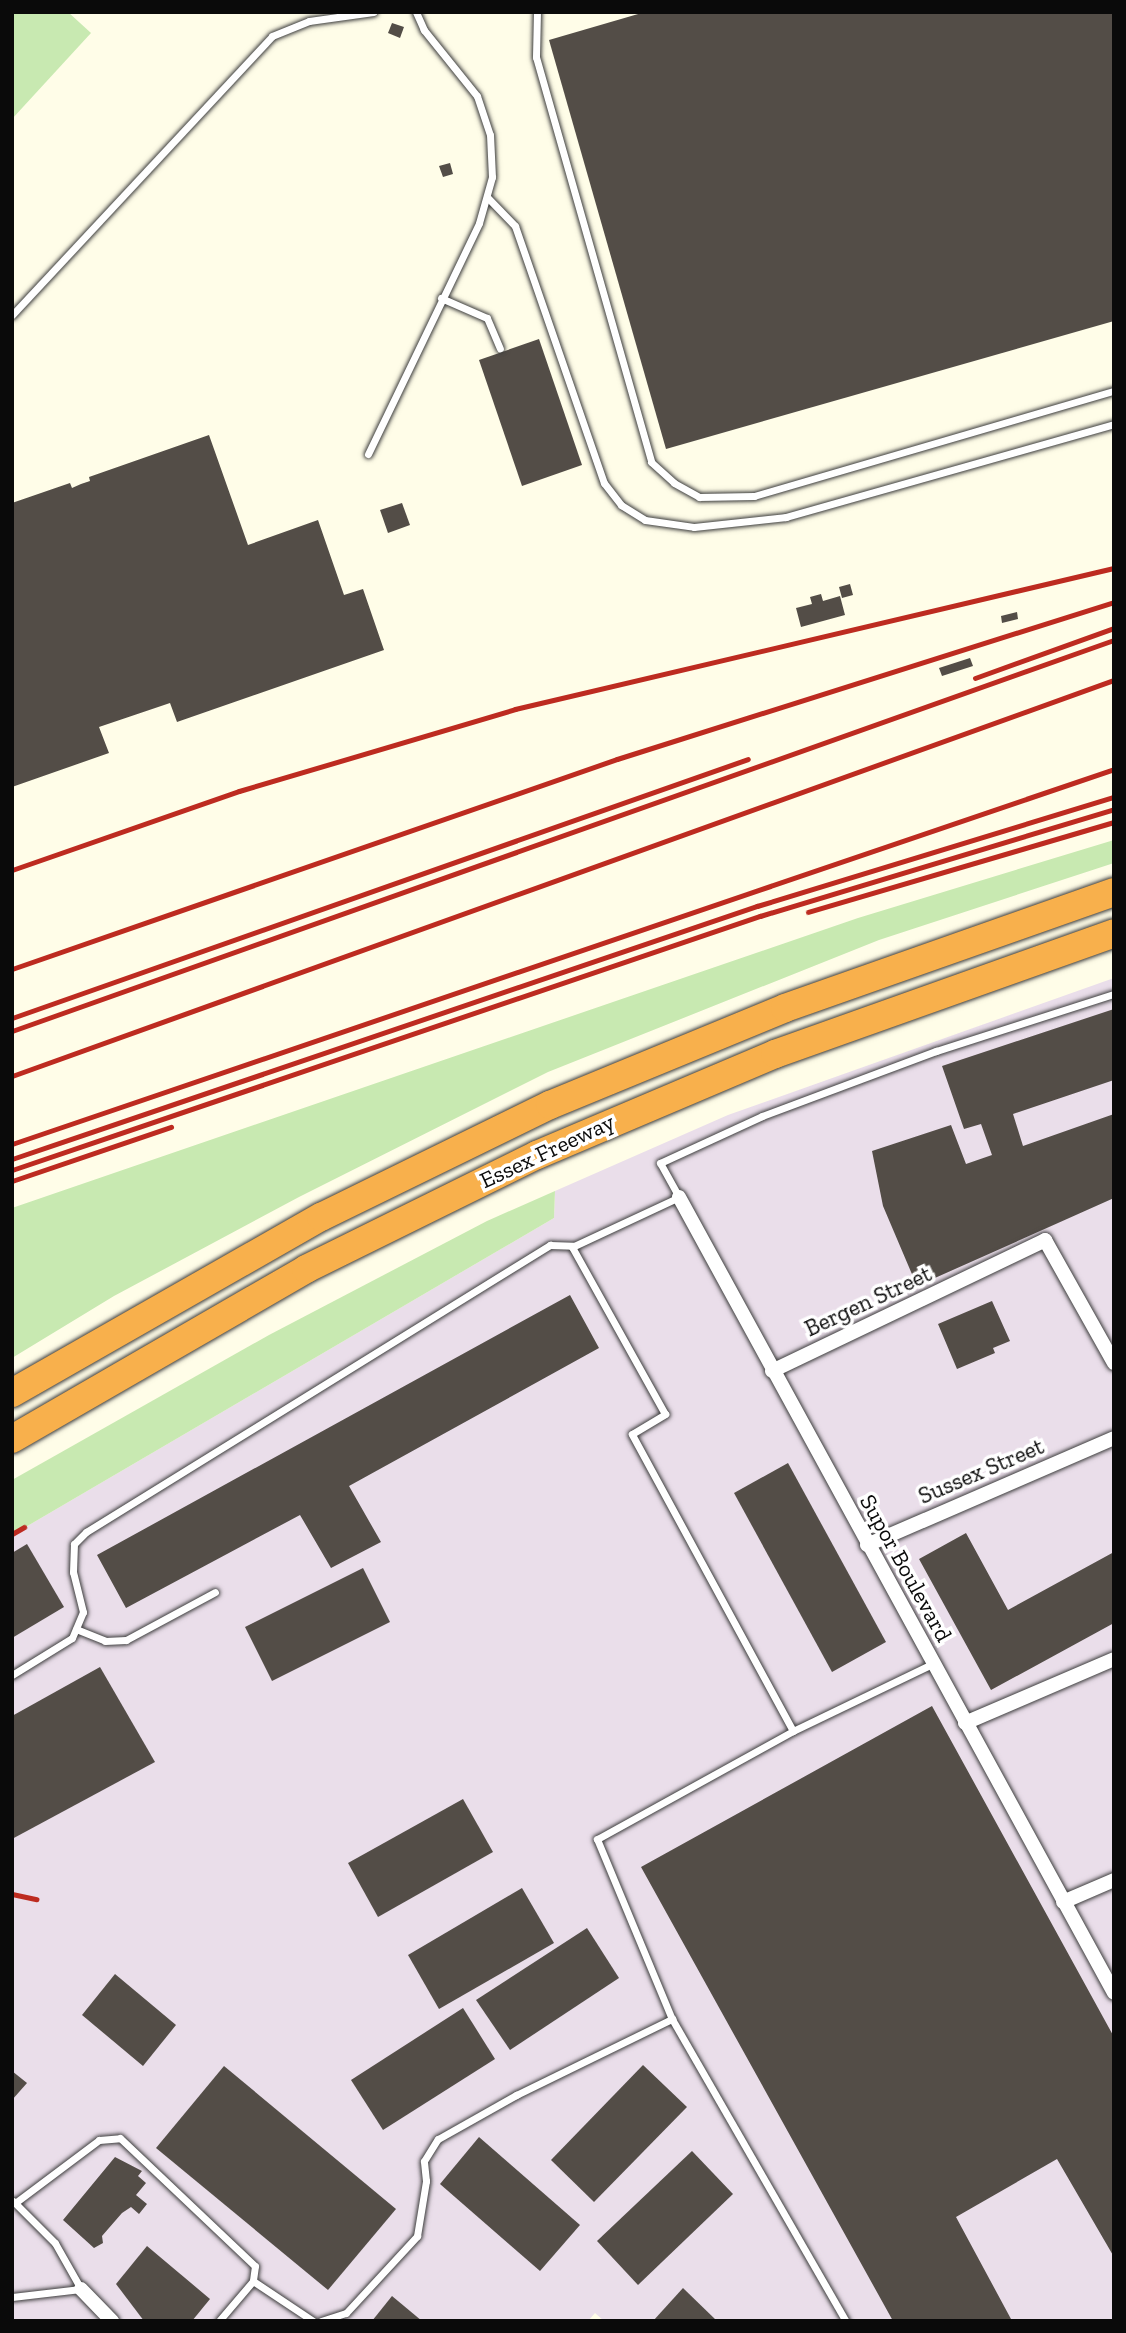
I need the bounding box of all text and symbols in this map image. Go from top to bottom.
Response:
street label: Essex Freeway [475,1108,619,1194]
street label: Bergen Street [800,1260,936,1342]
street label: Sussex Street [914,1432,1048,1510]
street label: Supor Boulevard [854,1489,958,1647]

